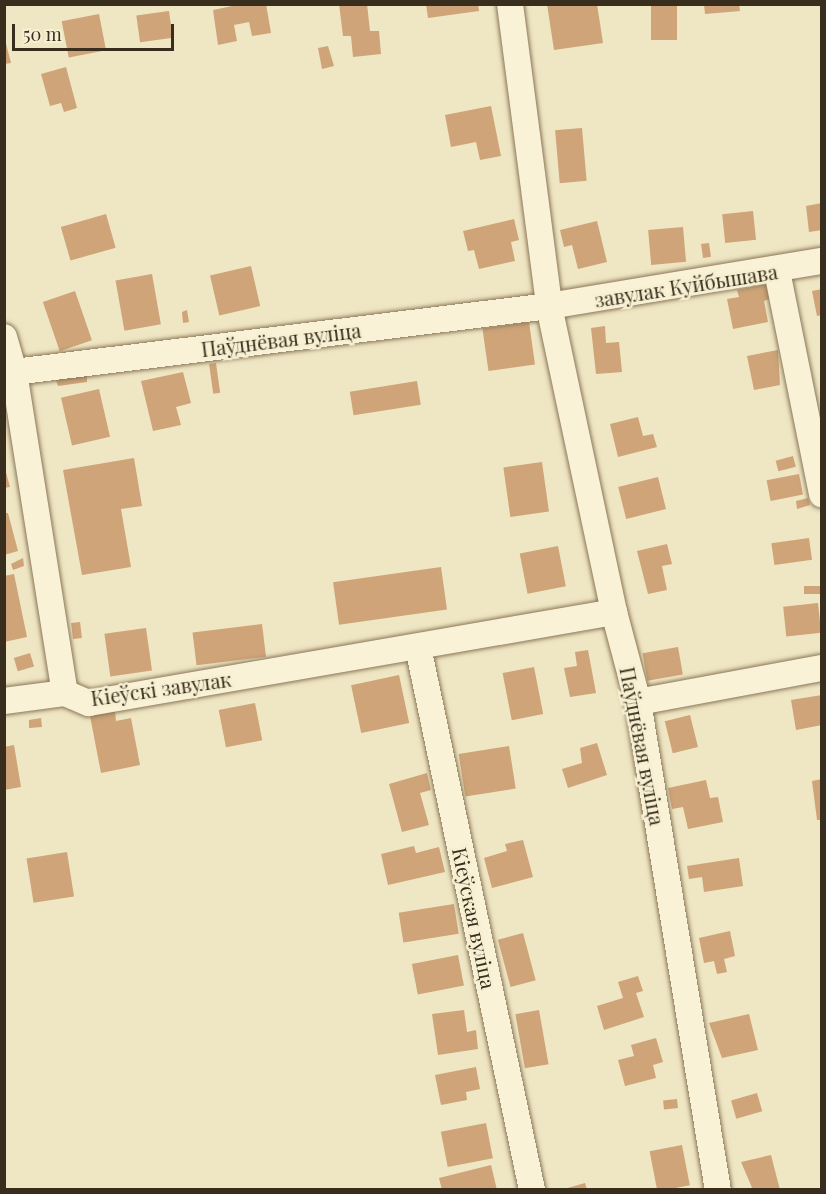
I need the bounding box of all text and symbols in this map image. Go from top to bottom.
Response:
scale bar [15,12,177,50]
text: 50 m [23,22,62,46]
street label: завулак Куйбышава [593,259,779,311]
street label: Паўднёвая вуліца [200,317,362,361]
street label: Паўднёвая вуліца [616,665,670,827]
street label: Кіеўскі завулак [89,666,233,710]
street label: Кіеўская вуліца [448,845,502,991]

